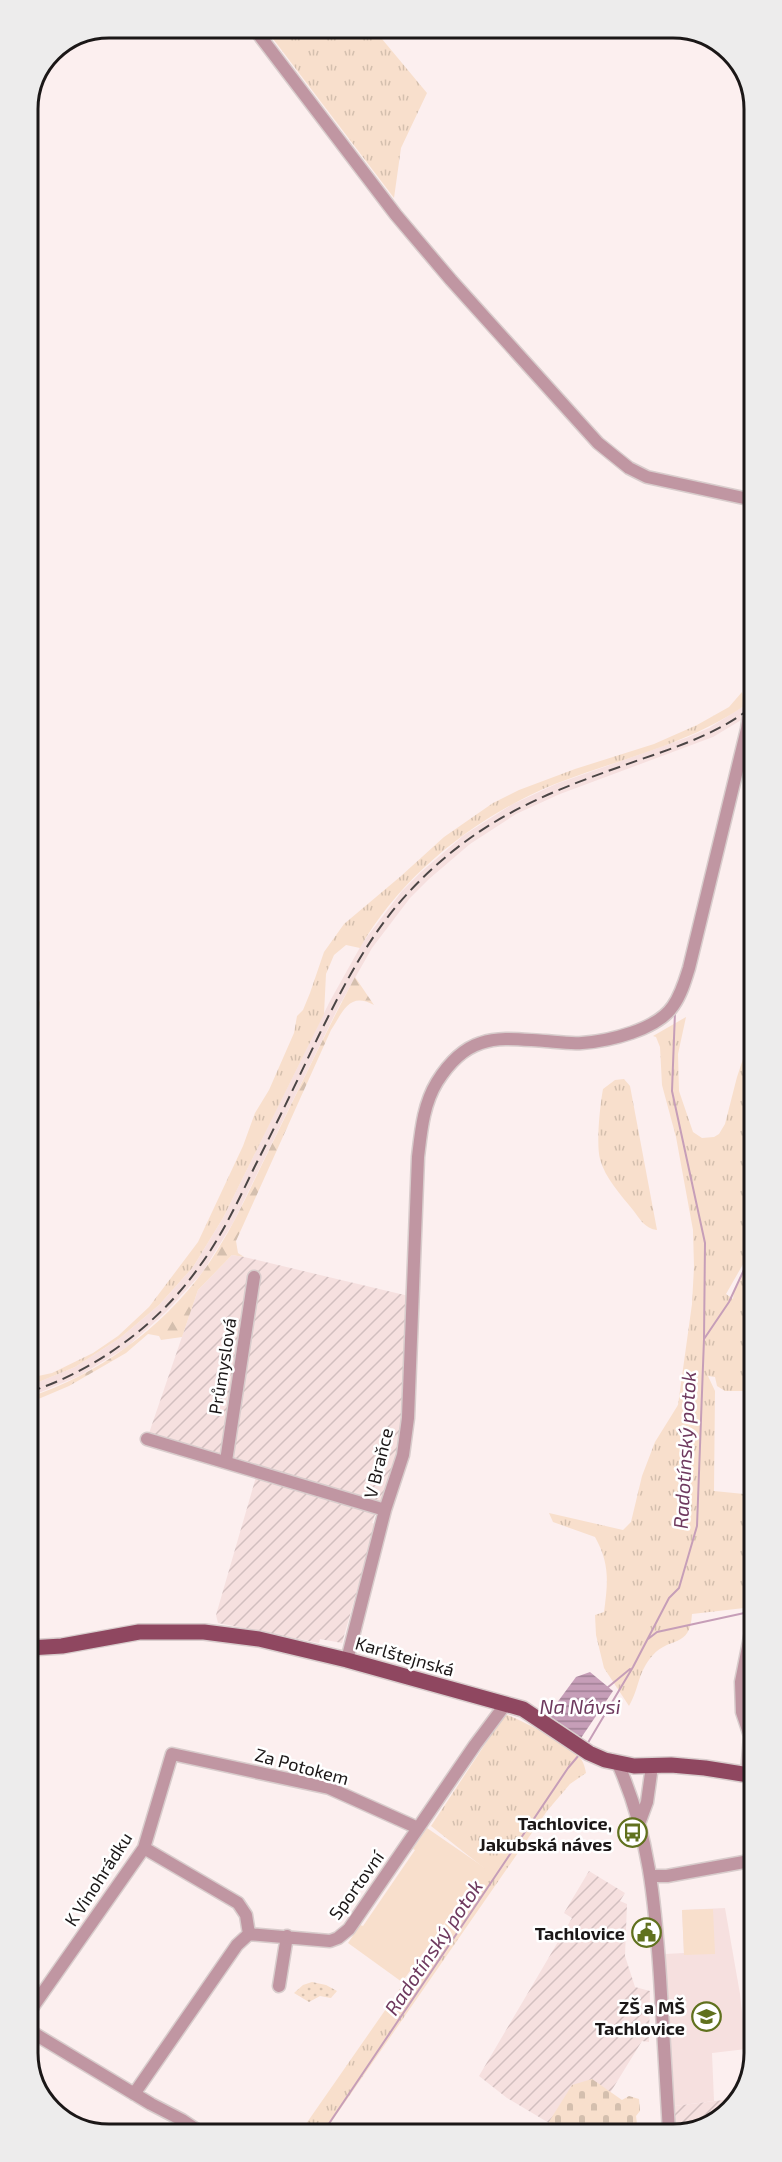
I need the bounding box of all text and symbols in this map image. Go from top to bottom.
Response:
street label: Průmyslová [204,1316,240,1416]
water label: Radotínský potok [668,1370,701,1530]
street label: V Braňce [359,1426,397,1500]
street label: Karlštejnská [353,1631,457,1681]
water label: Na Návsi [539,1694,621,1718]
street label: Za Potokem [253,1743,351,1789]
place label: Tachlovice, Jakubská náves [479,1812,612,1855]
bus stop icon: Tachlovice, Jakubská náves [617,1817,649,1849]
street label: K Vinohrádku [60,1828,136,1930]
street label: Sportovní [324,1846,389,1924]
water label: Radotínský potok [379,1875,488,2020]
public building icon: Tachlovice [630,1917,662,1949]
place label: Tachlovice [535,1922,625,1944]
place label: ZŠ a MŠ Tachlovice [595,1996,685,2039]
school or university icon: ZŠ a MŠ Tachlovice [690,2001,722,2033]

